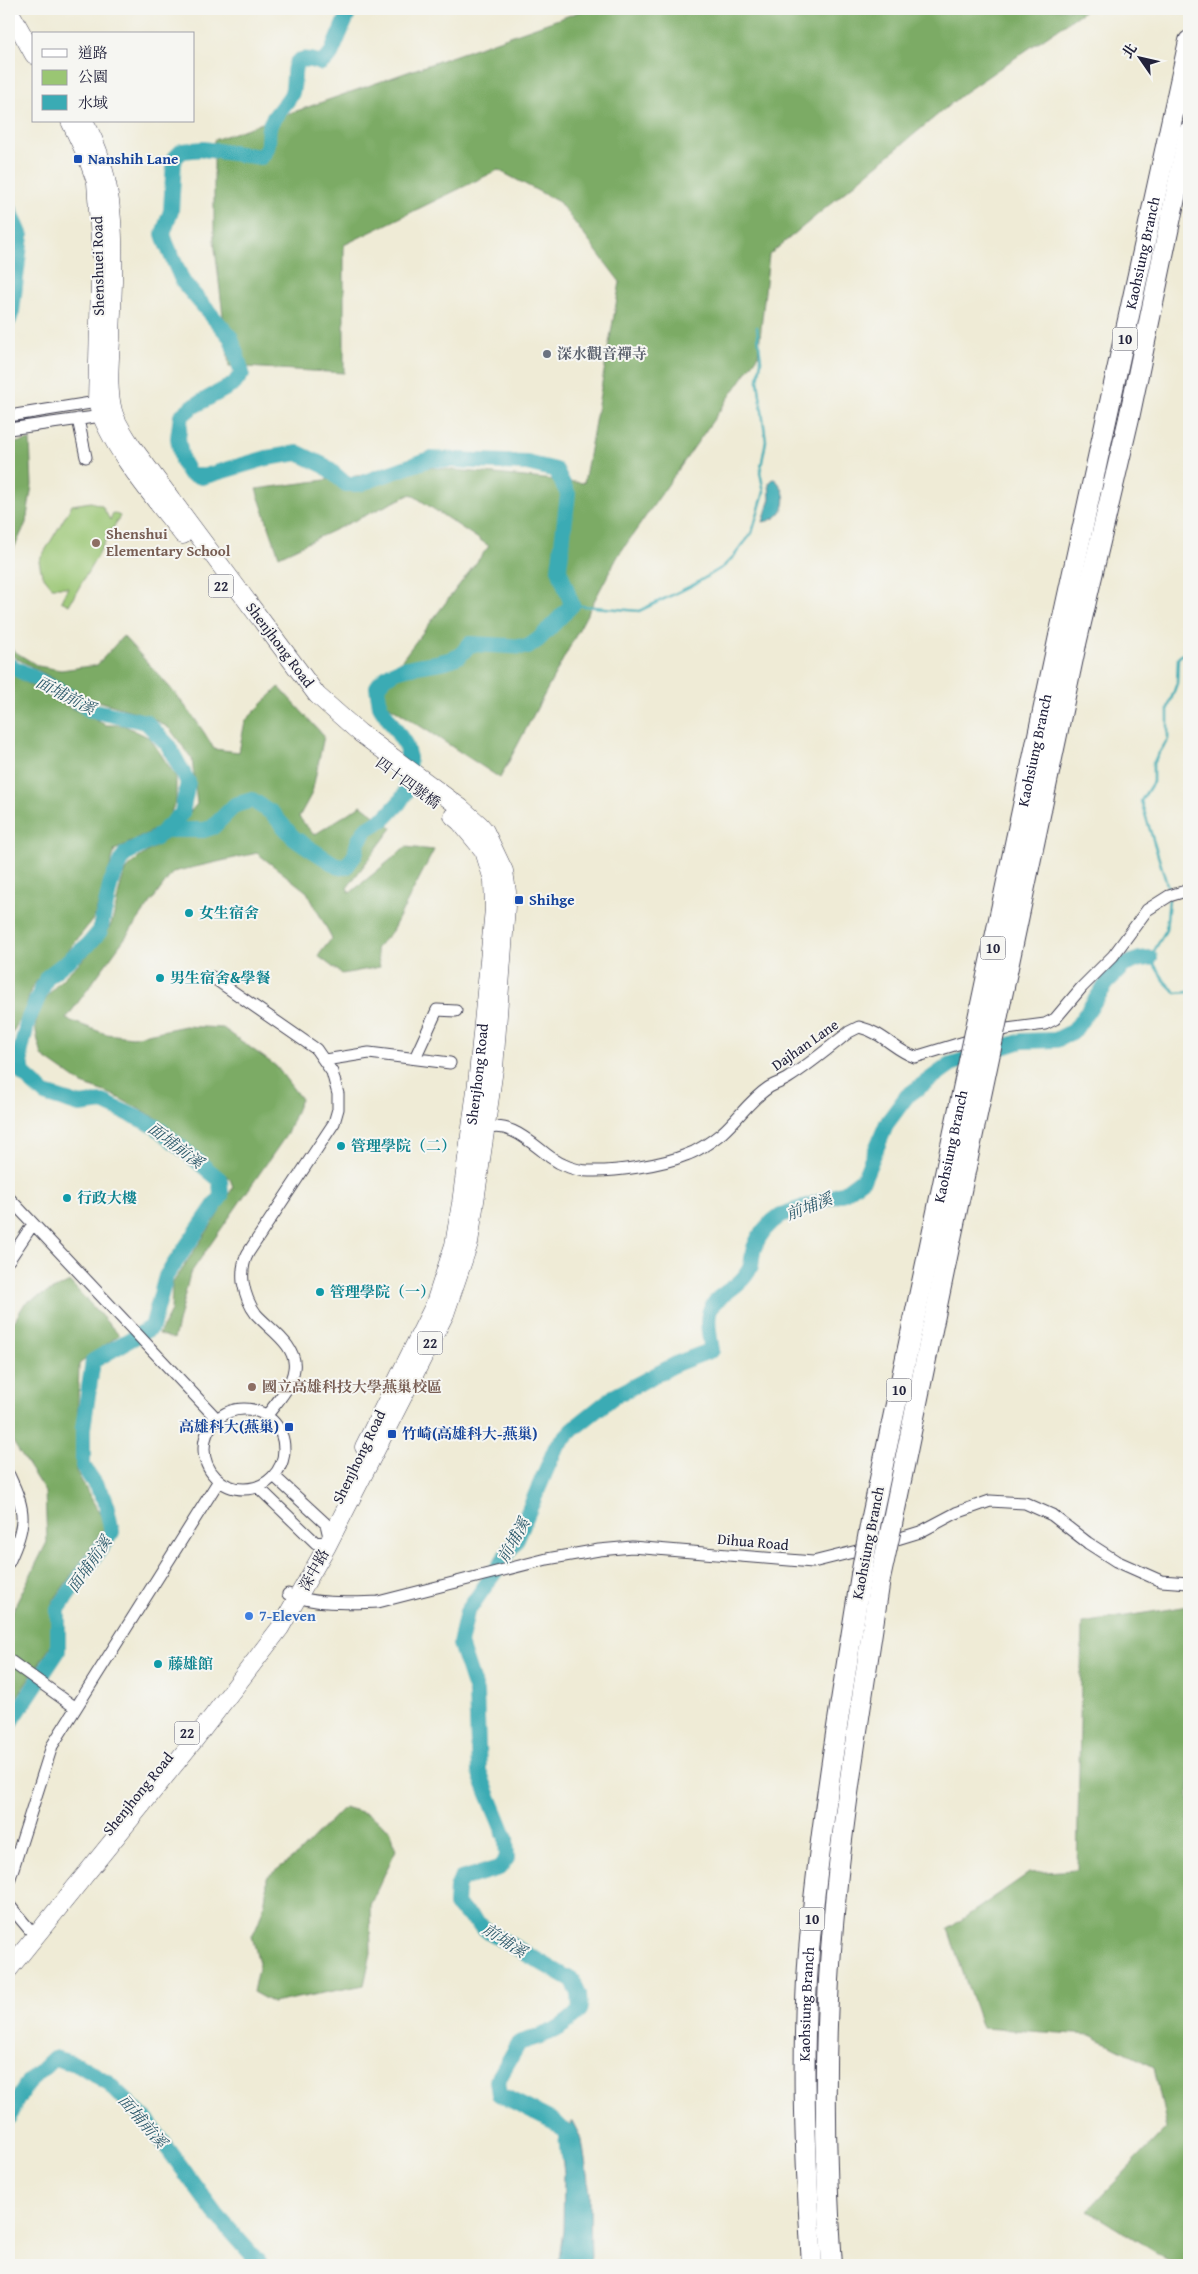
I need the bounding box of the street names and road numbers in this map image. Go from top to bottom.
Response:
street label: Kaohsiung Branch [1120,194,1165,311]
street label: Shenshuei Road [86,216,109,316]
road number: 10 [1112,328,1138,350]
road number: 22 [208,574,234,598]
street label: Shenjhong Road [241,598,319,692]
street label: Kaohsiung Branch [1012,691,1057,808]
street label: 四十四號橋 [372,752,445,813]
road number: 10 [980,936,1006,960]
street label: Dajhan Lane [767,1014,842,1075]
street label: Shenjhong Road [460,1023,493,1126]
street label: Kaohsiung Branch [928,1088,973,1205]
road number: 22 [418,1332,442,1355]
road number: 10 [886,1378,912,1402]
street label: Shenjhong Road [327,1406,390,1507]
street label: Kaohsiung Branch [846,1484,889,1601]
street label: Dihua Road [716,1528,790,1555]
street label: 深中路 [293,1545,334,1595]
road number: 22 [174,1722,200,1745]
street label: Shenjhong Road [97,1747,178,1840]
road number: 10 [800,1908,824,1930]
street label: Kaohsiung Branch [794,1946,819,2062]

